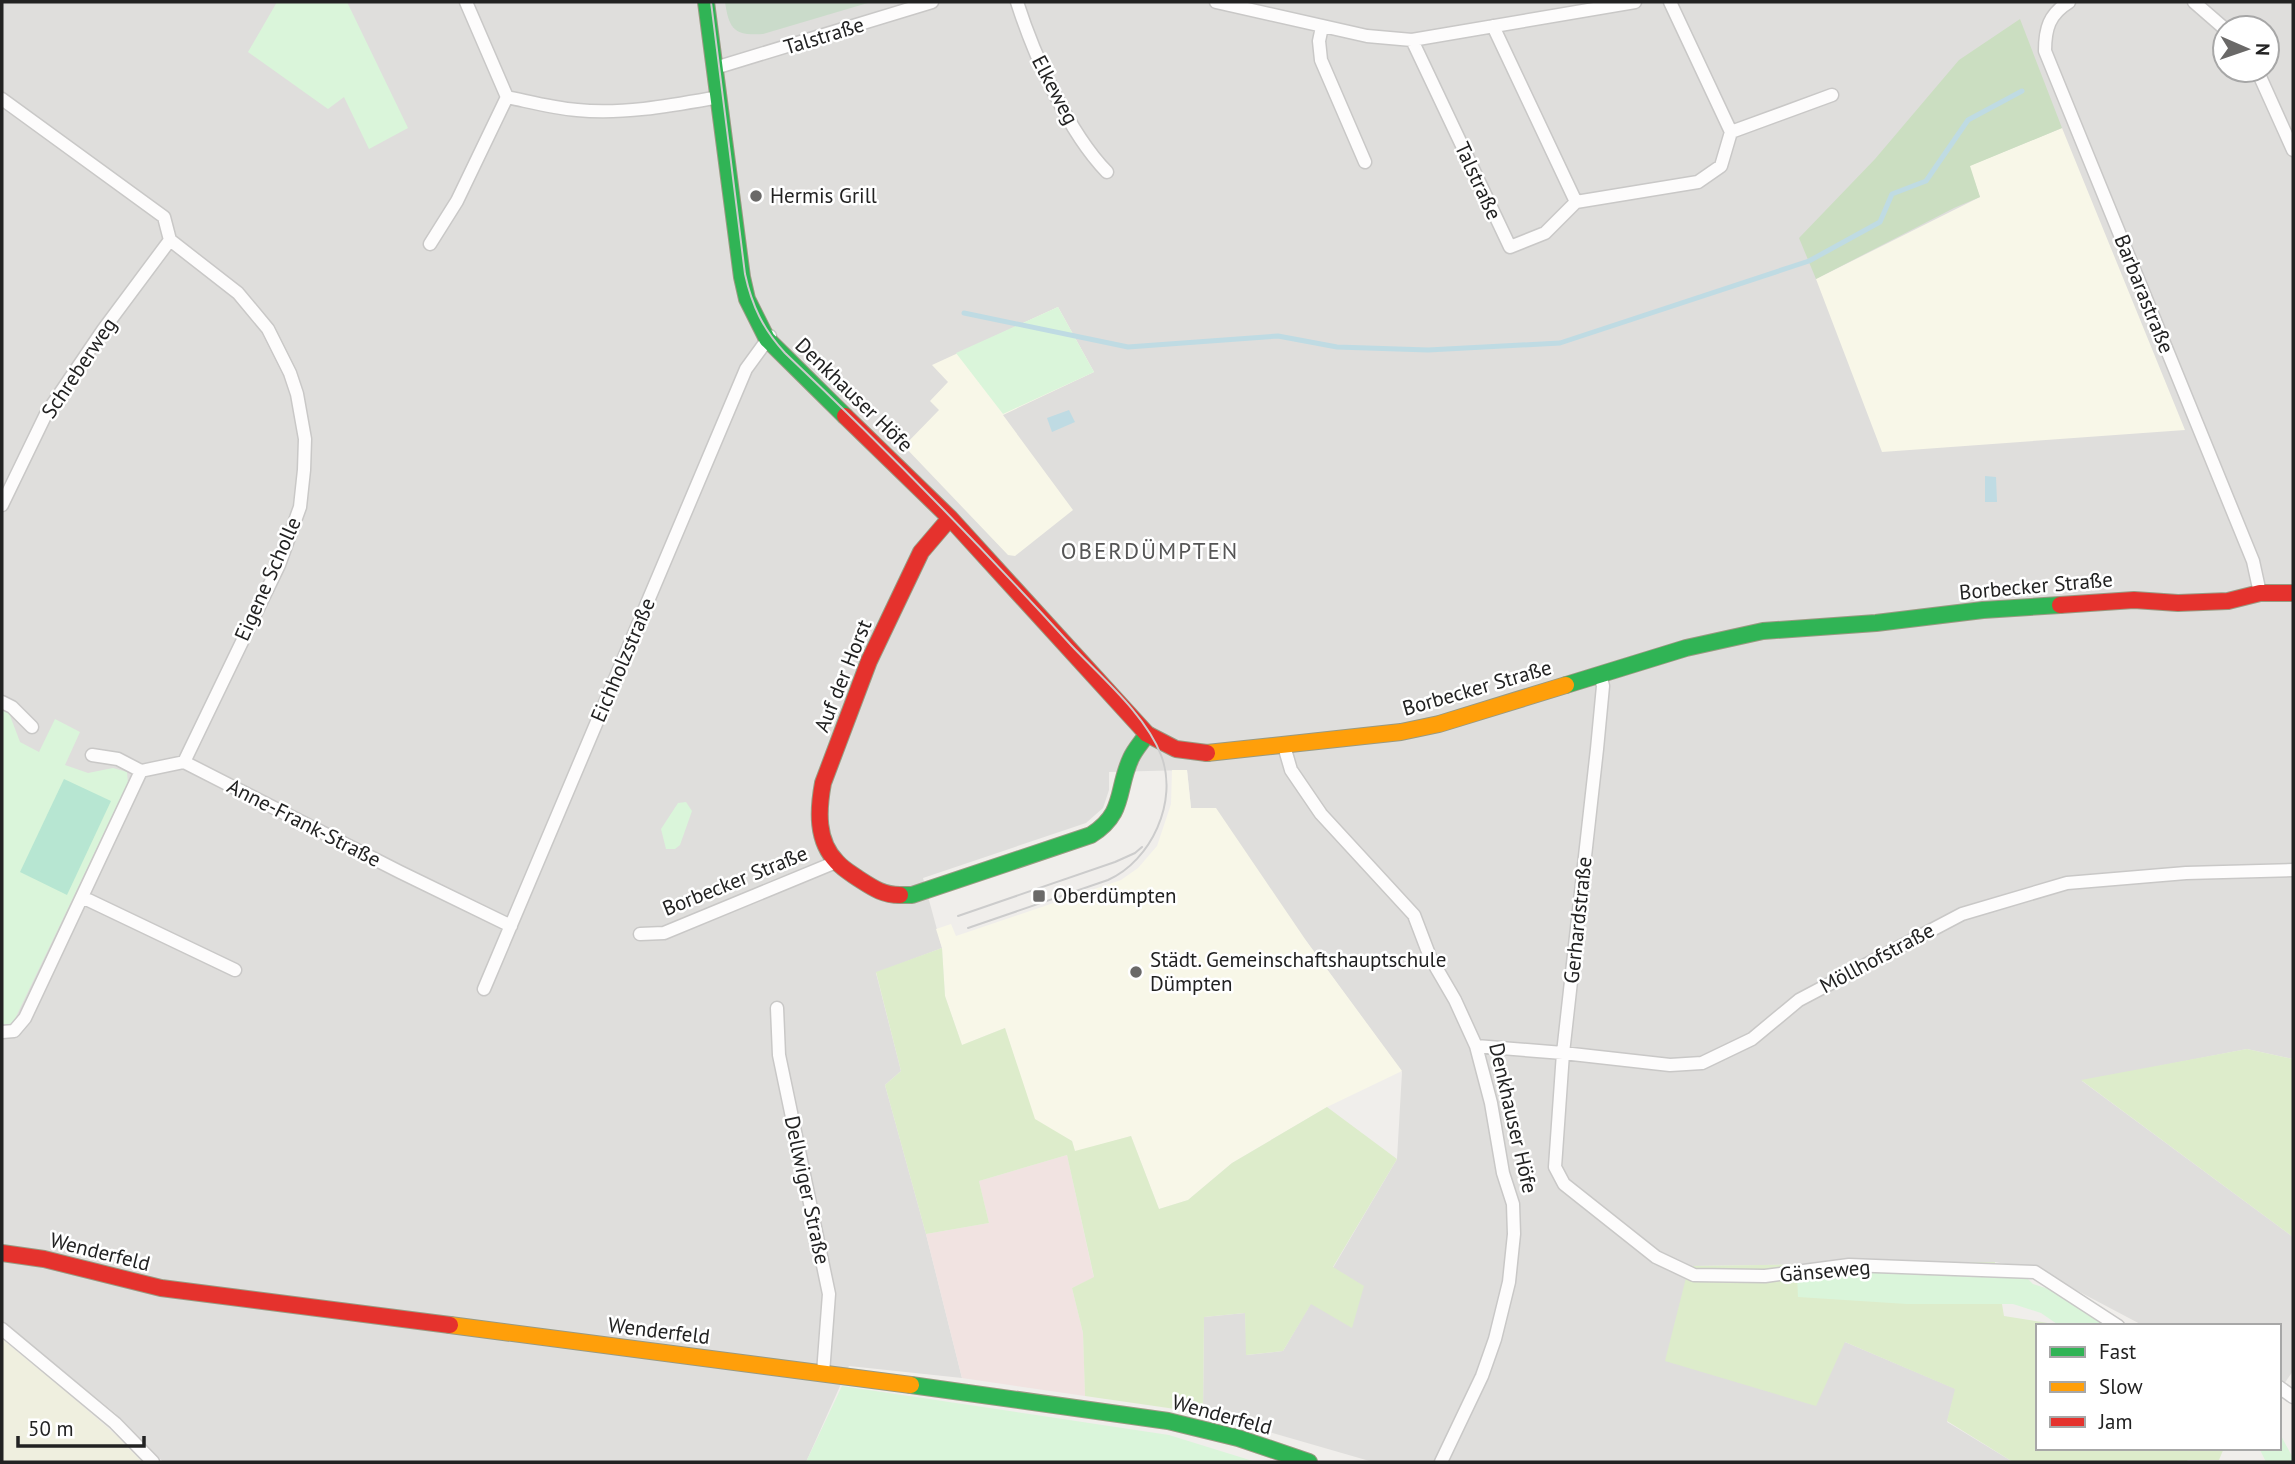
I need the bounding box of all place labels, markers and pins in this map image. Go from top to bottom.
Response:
place label: Hermis Grill [770,182,877,209]
marker: Hermis Grill [748,188,764,204]
place label: Oberdümpten [1053,882,1177,909]
marker: Oberdümpten [1031,888,1047,904]
place label: Städt. Gemeinschaftshauptschule Dümpten [1150,946,1446,997]
marker: Städt. Gemeinschaftshauptschule Dümpten [1128,964,1144,980]

